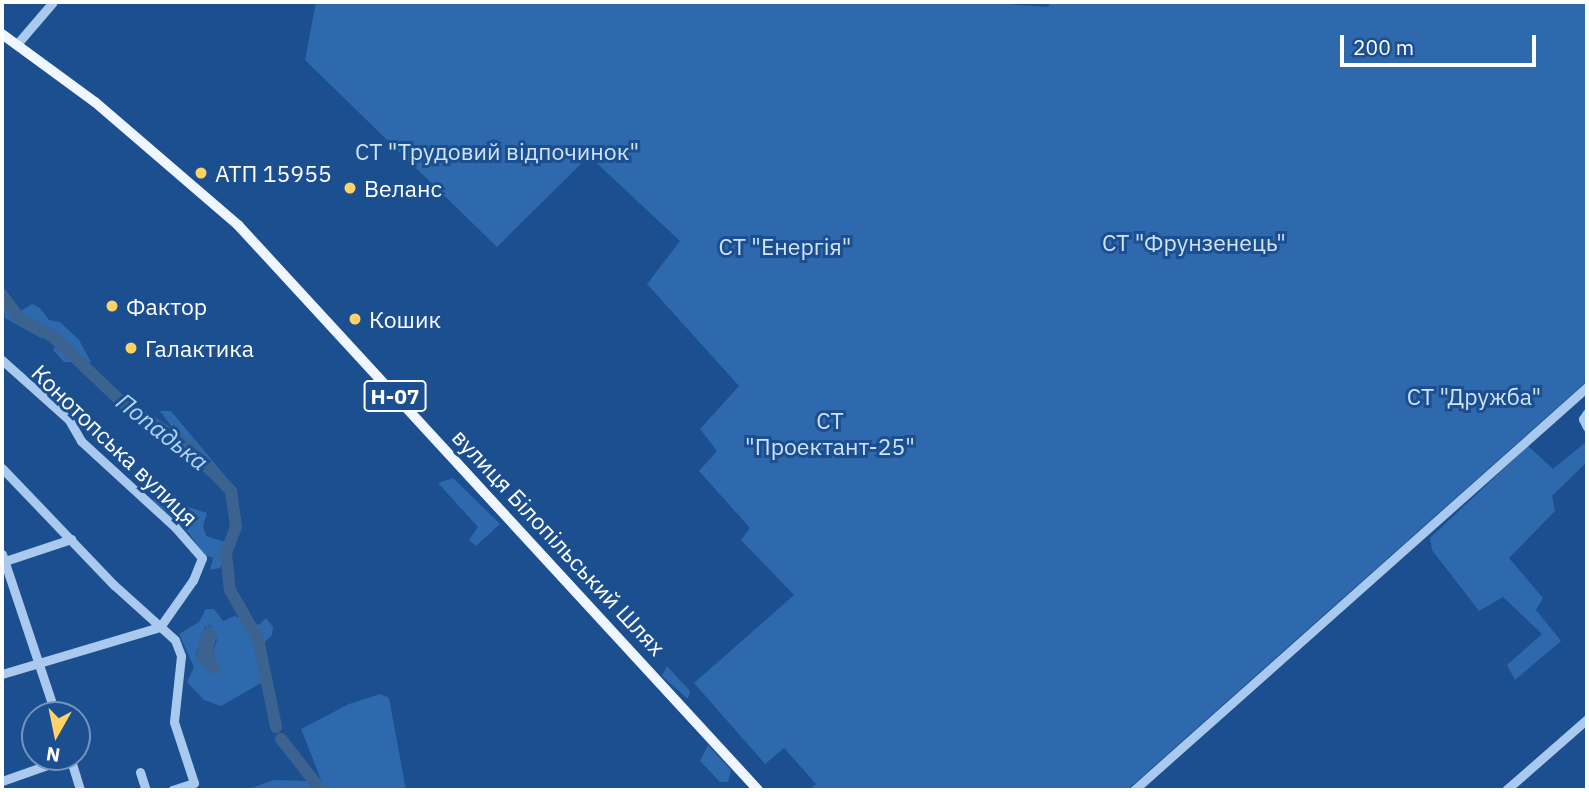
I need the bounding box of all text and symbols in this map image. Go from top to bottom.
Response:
scale bar [1344,21,1540,65]
text: 200 m [1353,33,1414,61]
park label: СТ "Трудовий відпочинок" [355,137,639,165]
place label: АТП 15955 [215,159,332,187]
marker: АТП 15955 [193,165,209,181]
place label: Веланс [364,174,442,202]
marker: Веланс [342,180,358,196]
park label: СТ "Фрунзенець" [1102,228,1286,256]
park label: СТ "Енергія" [719,232,851,260]
place label: Фактор [126,292,207,320]
marker: Фактор [104,298,120,314]
place label: Кошик [369,305,441,333]
marker: Кошик [347,311,363,327]
place label: Галактика [145,334,254,362]
marker: Галактика [123,340,139,356]
street label: Конотопська вулиця [26,359,204,531]
road number: Н-07 [364,378,426,414]
park label: СТ "Дружба" [1407,382,1541,410]
water label: Попадька [110,387,214,477]
park label: СТ "Проектант-25" [745,406,915,460]
street label: вулиця Білопільський Шлях [447,423,671,661]
north arrow [21,701,91,771]
text: N [44,742,62,768]

